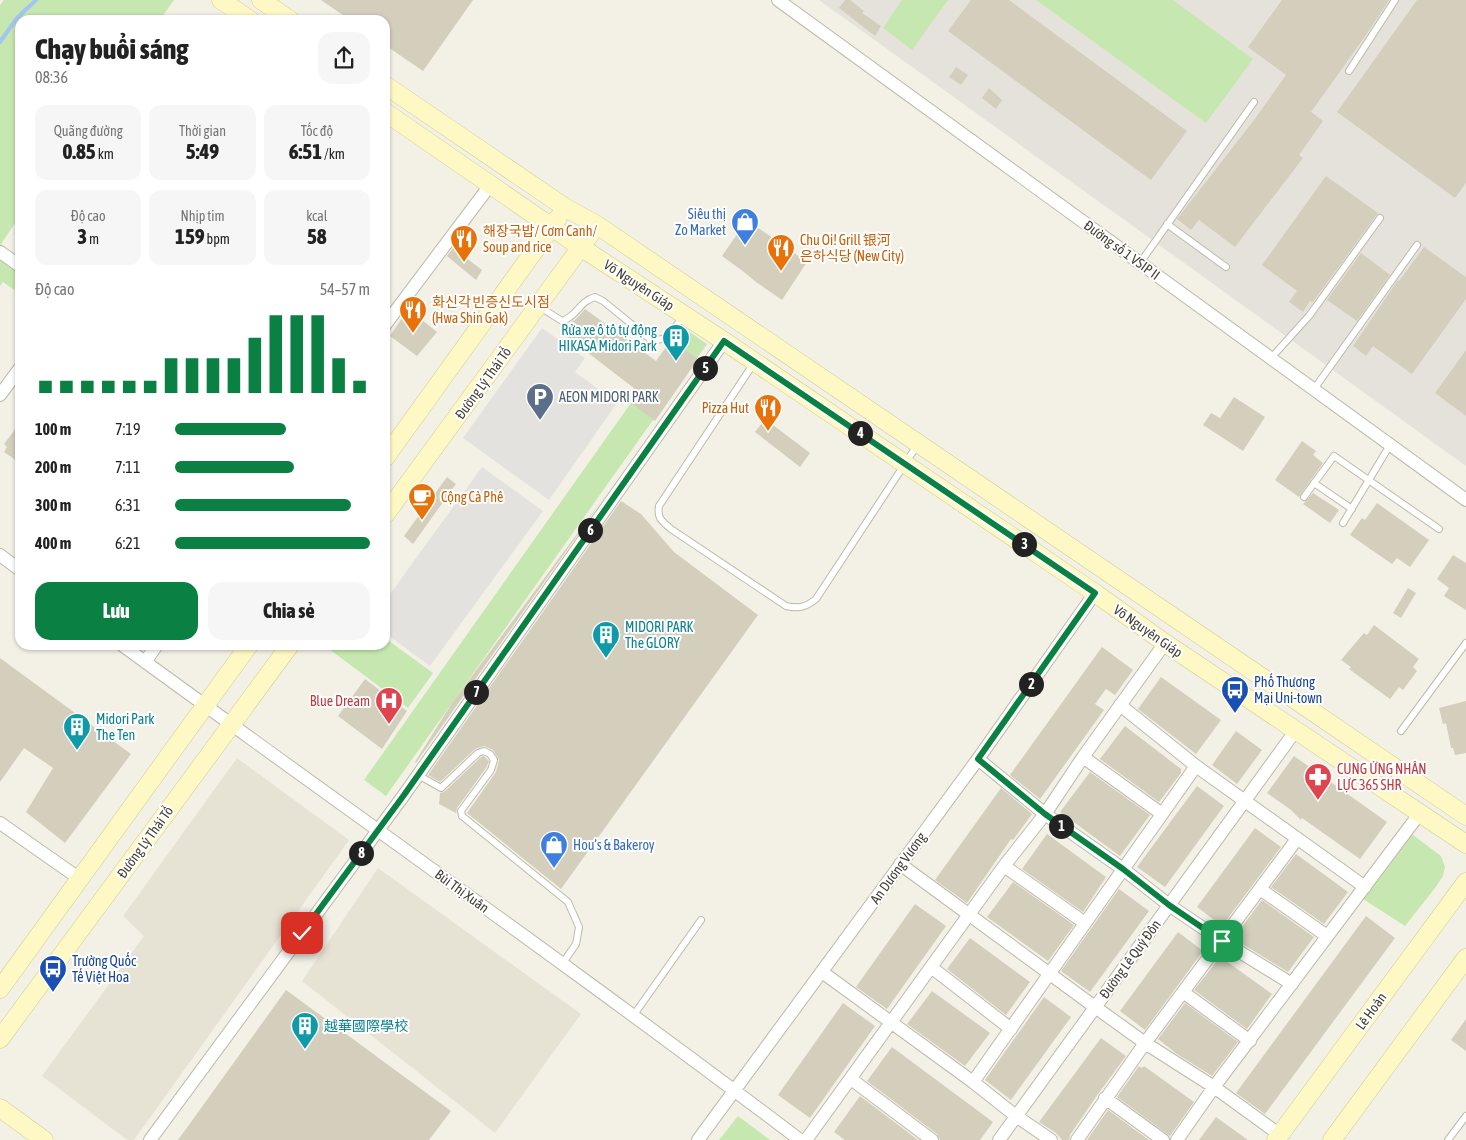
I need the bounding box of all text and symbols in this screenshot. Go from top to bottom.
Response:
button: share [318,32,370,84]
text: Chạy buổi sáng [35,33,188,65]
text: 08:36 [35,68,68,86]
text: Quãng đường [54,123,123,139]
text: Thời gian [179,123,226,139]
text: Tốc độ [301,123,333,139]
text: 0.85 [62,139,96,163]
text: 5:49 [186,139,219,163]
text: 6:51 [289,139,322,163]
text: km [96,146,114,162]
text: /km [322,146,345,162]
place label: Siêu thị Zo Market [675,206,726,238]
shop icon: Siêu thị Zo Market [730,207,760,246]
text: Độ cao [71,208,105,224]
text: Nhịp tim [180,208,225,224]
text: kcal [306,208,327,224]
street label: Đường số 1 VSIP II [1081,216,1164,283]
place label: 해장국밥/ Cơm Canh/ Soup and rice [483,223,597,255]
text: 3 [77,224,87,248]
text: 159 [175,224,205,248]
text: 58 [307,224,327,248]
restaurant icon: 해장국밥/ Cơm Canh/ Soup and rice [449,224,479,263]
text: m [87,231,99,247]
text: bpm [205,231,230,247]
place label: Chu Oi! Grill 银河 은하식당 (New City) [800,232,904,264]
restaurant icon: Chu Oi! Grill 银河 은하식당 (New City) [766,233,796,272]
street label: Võ Nguyên Giáp [601,256,677,314]
text: Độ cao [35,280,75,298]
text: 54–57 m [320,280,370,298]
place label: 화신각 빈증신도시점 (Hwa Shin Gak) [432,294,550,326]
restaurant icon: 화신각 빈증신도시점 (Hwa Shin Gak) [398,295,428,334]
place label: Rửa xe ô tô tự động HIKASA Midori Park [558,322,657,354]
building icon: Rửa xe ô tô tự động HIKASA Midori Park [661,323,691,362]
street label: Đường Lý Thái Tổ [451,343,514,422]
pin: 5 [692,356,718,380]
text: 5 [702,360,709,376]
parking icon: AEON MIDORI PARK [525,382,555,421]
place label: AEON MIDORI PARK [559,389,659,405]
restaurant icon: Pizza Hut [753,393,783,432]
place label: Pizza Hut [702,400,749,416]
text: 100 m [35,420,71,438]
text: 7:19 [115,420,140,438]
pin: 4 [848,420,872,446]
text: 4 [857,425,864,441]
text: 200 m [35,458,71,476]
text: 7:11 [115,458,140,476]
cafe icon: Cộng Cà Phê [407,482,437,521]
place label: Cộng Cà Phê [441,489,503,505]
text: 300 m [35,496,71,514]
text: 6:31 [115,496,140,514]
pin: 6 [578,518,602,542]
text: 6 [587,522,594,538]
pin: 3 [1012,532,1036,556]
text: 400 m [35,534,71,552]
text: 6:21 [115,534,140,552]
text: 3 [1021,536,1028,552]
button: Lưu [35,582,198,640]
button: Chia sẻ [208,582,370,640]
street label: Võ Nguyên Giáp [1110,601,1186,661]
place label: MIDORI PARK The GLORY [625,619,694,651]
building icon: MIDORI PARK The GLORY [591,620,621,659]
pin: 2 [1018,672,1044,696]
place label: Phố Thương Mại Uni-town [1254,673,1322,706]
bus stop icon: Phố Thương Mại Uni-town [1220,675,1250,714]
text: 2 [1028,676,1035,692]
pin: 7 [464,680,488,704]
text: 7 [473,684,480,700]
hospital icon: Blue Dream [374,686,404,725]
place label: Blue Dream [310,693,370,709]
place label: Midori Park The Ten [96,711,154,743]
building icon: Midori Park The Ten [62,712,92,751]
place label: CUNG ỨNG NHÂN LỰC 365 SHR [1337,761,1427,793]
pharmacy icon: CUNG ỨNG NHÂN LỰC 365 SHR [1303,762,1333,801]
street label: Đường Lý Thái Tổ [113,802,176,881]
pin: 1 [1048,814,1074,838]
text: 1 [1058,818,1065,834]
street label: An Dương Vương [867,829,929,907]
shop icon: Hou’s & Bakeroy [539,830,569,869]
place label: Hou’s & Bakeroy [573,837,655,853]
pin: 8 [348,840,374,866]
text: 8 [358,845,365,861]
street label: Bùi Thị Xuân [432,866,492,916]
pin [281,912,323,954]
street label: Đường Lê Quý Đôn [1096,917,1164,1001]
icon: check [288,919,316,947]
pin [1201,920,1243,962]
icon: arrive [1208,927,1236,955]
place label: Trường Quốc Tế Việt Hoa [72,952,137,985]
bus stop icon: Trường Quốc Tế Việt Hoa [38,954,68,993]
street label: Lê Hoàn [1352,989,1390,1033]
building icon: 越華國際學校 [290,1011,320,1050]
place label: 越華國際學校 [324,1018,408,1034]

